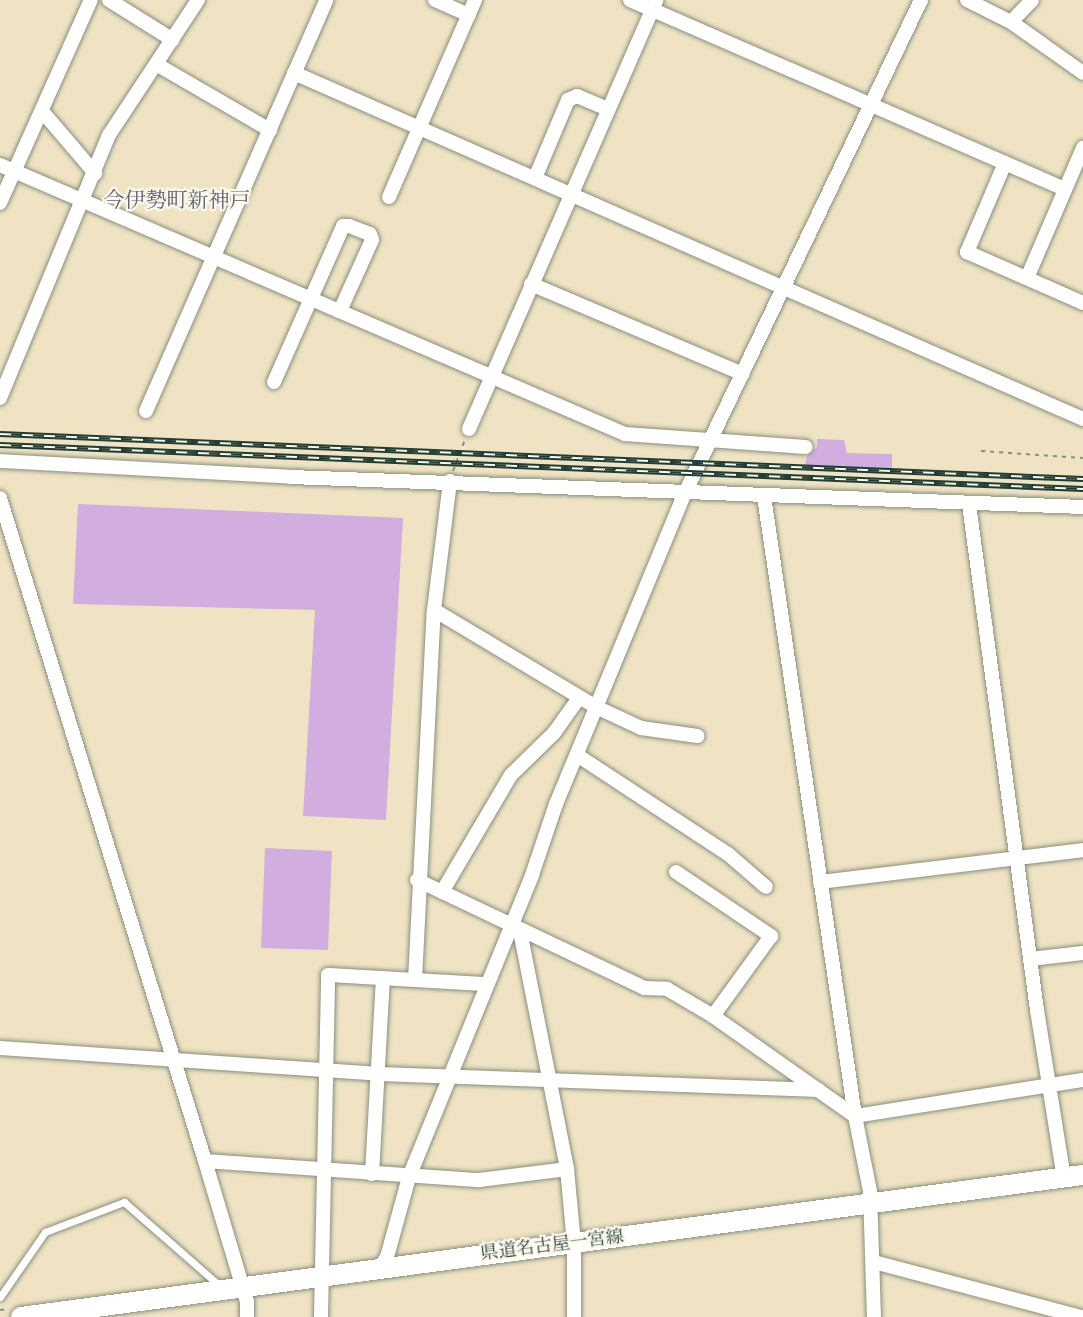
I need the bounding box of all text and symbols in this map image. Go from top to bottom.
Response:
district label: 今伊勢町新神戸 [104,187,250,213]
street label: 県道名古屋一宮線 [479,1226,625,1264]

